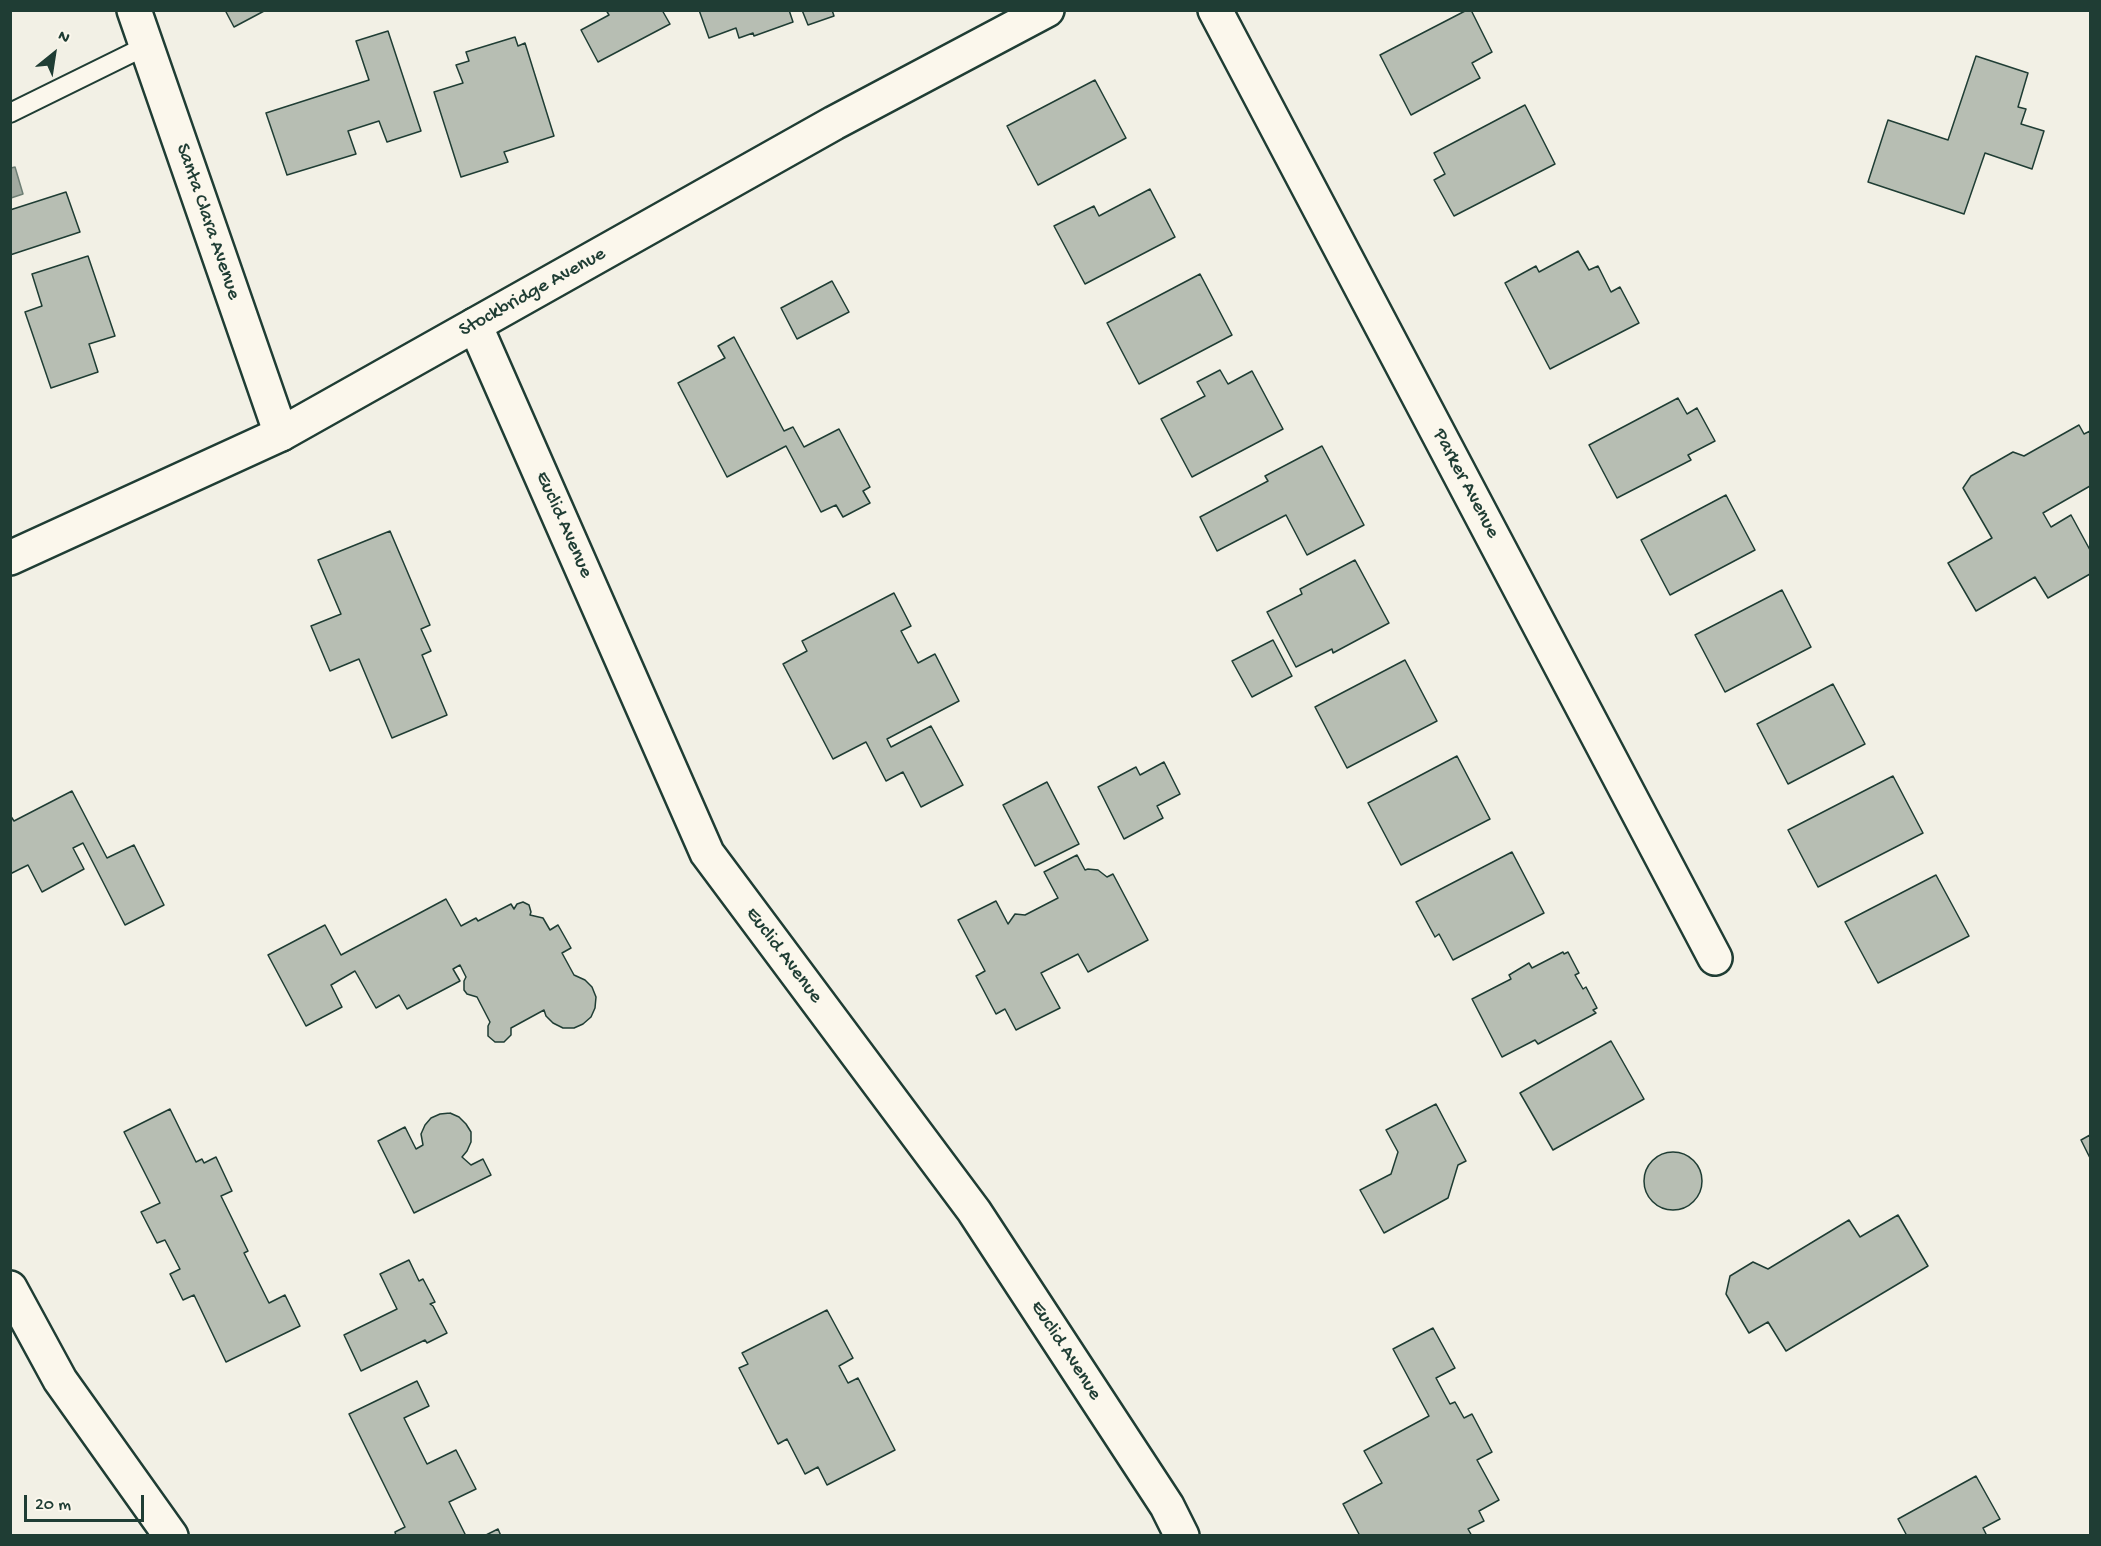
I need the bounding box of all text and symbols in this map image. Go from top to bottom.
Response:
north arrow [24,24,84,84]
text: N [54,27,73,49]
street label: Santa Clara Avenue [169,141,245,303]
street label: Stockbridge Avenue [456,243,610,343]
street label: Parker Avenue [1426,425,1504,543]
street label: Euclid Avenue [529,468,597,582]
street label: Euclid Avenue [739,903,827,1009]
street label: Euclid Avenue [1024,1297,1106,1405]
scale bar [27,1483,147,1521]
text: 20 m [35,1495,71,1516]

